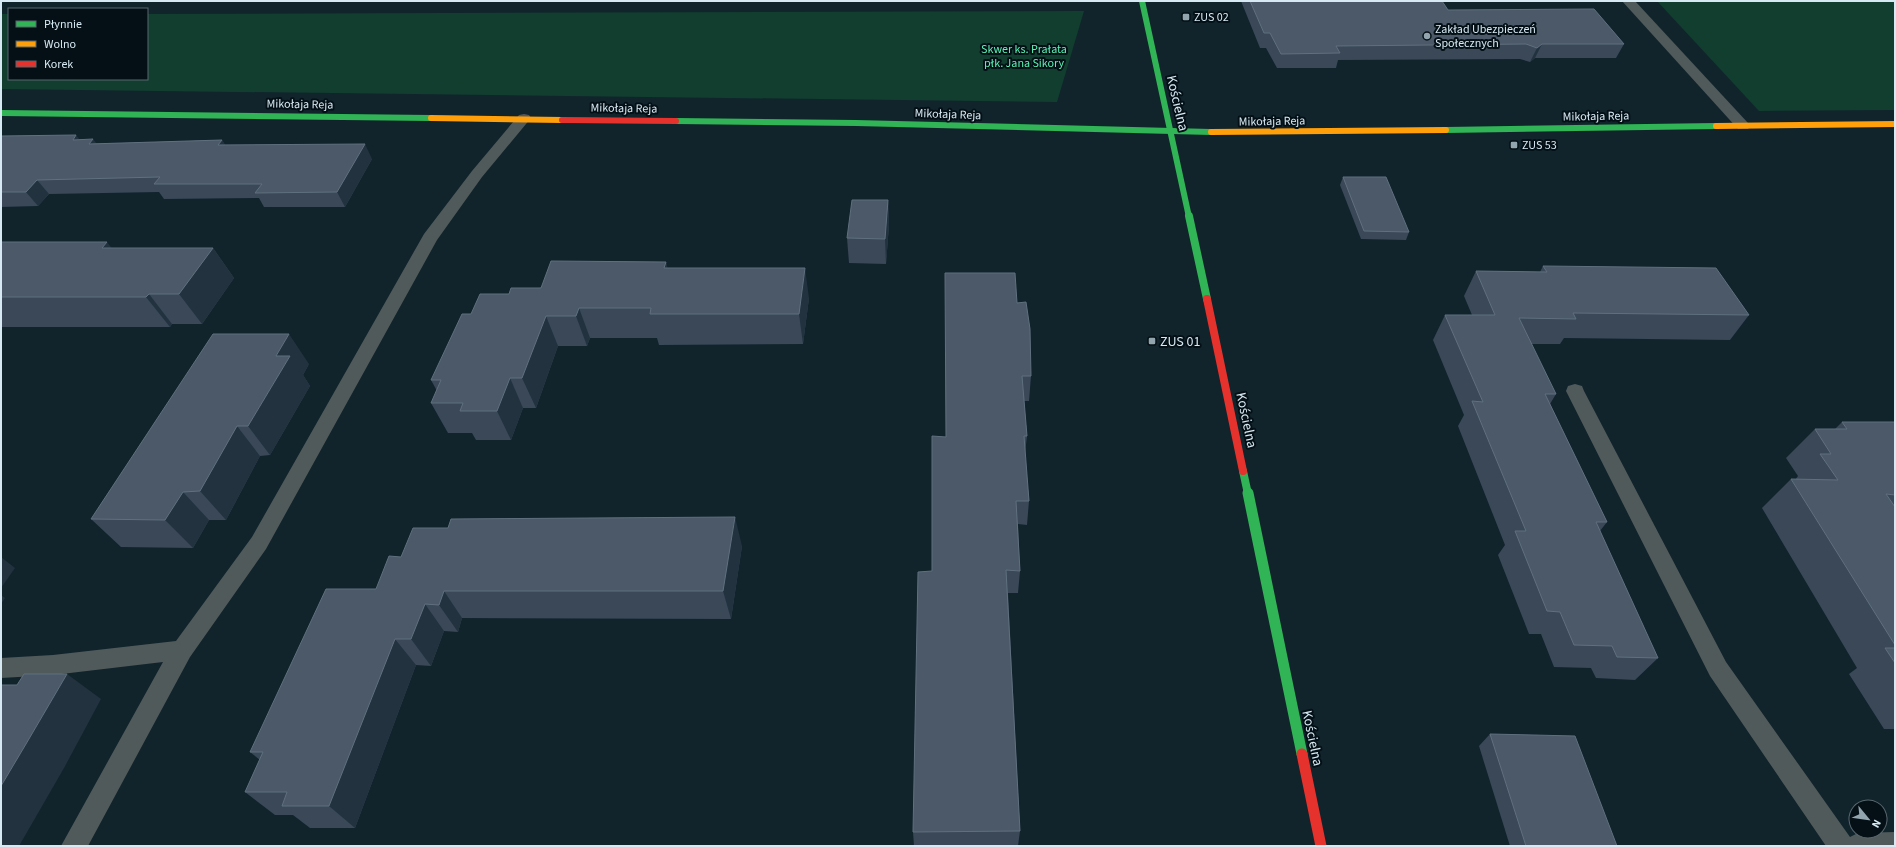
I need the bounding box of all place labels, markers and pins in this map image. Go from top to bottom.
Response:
place label: ZUS 02 [1194,9,1229,26]
marker: ZUS 02 [1181,12,1191,22]
place label: Zakład Ubezpieczeń Społecznych [1435,21,1536,52]
marker: Zakład Ubezpieczeń Społecznych [1422,31,1432,41]
place label: ZUS 53 [1522,137,1557,154]
marker: ZUS 53 [1509,140,1519,150]
place label: ZUS 01 [1160,332,1201,352]
marker: ZUS 01 [1147,336,1157,346]

